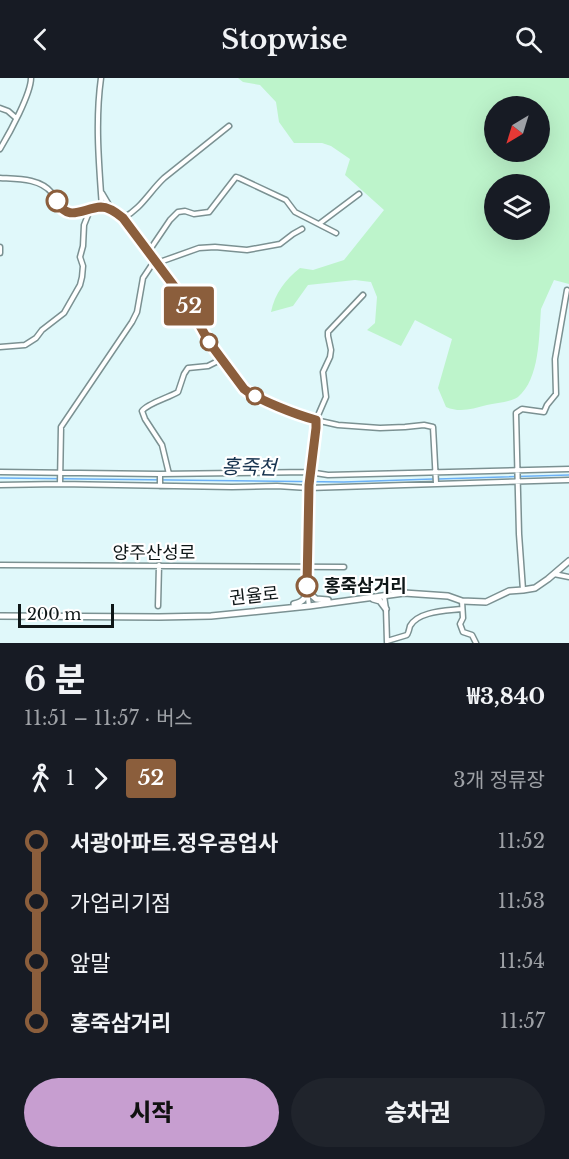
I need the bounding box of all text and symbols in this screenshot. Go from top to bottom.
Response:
icon: back [24,23,57,56]
text: Stopwise [221,23,348,56]
icon: search [512,23,545,56]
north arrow [484,96,550,162]
map controls [484,96,550,240]
button: layers [484,174,550,240]
unlabelled marker [46,190,68,212]
line badge: 52 [162,286,216,326]
text: 52 [176,293,202,319]
unlabelled marker [200,333,218,351]
unlabelled marker [246,387,264,405]
water label: 홍죽천 [221,455,279,480]
street label: 양주산성로 [113,542,195,564]
marker: 홍죽삼거리 [296,575,318,597]
place label: 홍죽삼거리 [324,575,407,597]
street label: 권율로 [228,582,280,610]
scale bar [18,601,114,628]
text: 200 m [27,604,81,624]
text: 6 분 [24,659,85,700]
text: ₩3,840 [467,683,545,710]
text: 11:51 – 11:57 · 버스 [24,706,193,730]
icon: walk [24,762,57,795]
icon: forward [84,762,117,795]
text: 52 [138,765,164,791]
text: 1 [66,766,75,790]
text: 3개 정류장 [453,768,545,792]
text: 11:52 [498,829,545,853]
text: 서광아파트.정우공업사 [70,830,278,857]
text: 11:53 [498,889,545,913]
text: 가업리기점 [70,890,171,917]
text: 11:54 [498,949,545,973]
text: 앞말 [70,950,110,977]
text: 11:57 [500,1009,545,1033]
text: 홍죽삼거리 [70,1010,171,1037]
button: 시작 [24,1078,279,1147]
button: 승차권 [291,1078,545,1147]

